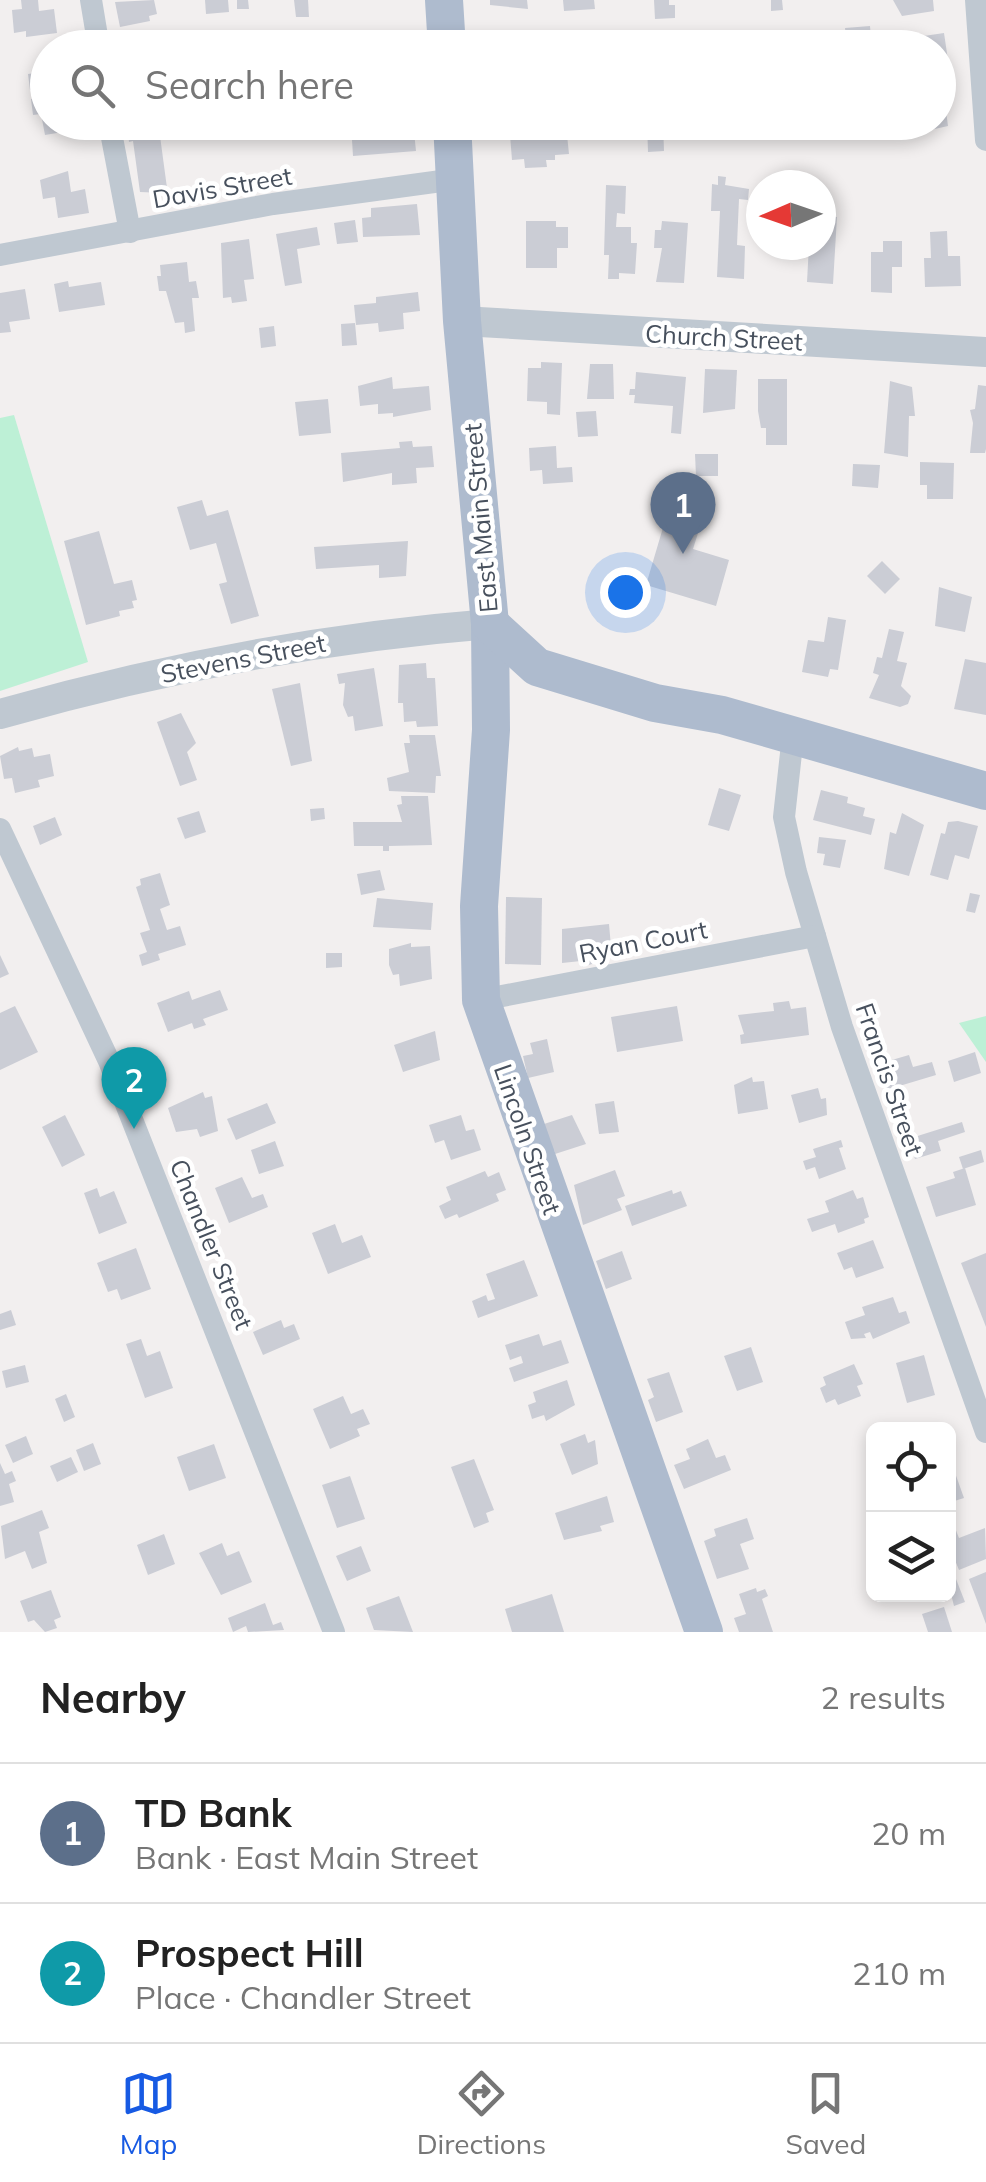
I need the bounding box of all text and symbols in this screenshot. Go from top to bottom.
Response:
search box [30,30,956,140]
icon: search [65,58,120,113]
text: Search here [145,61,354,109]
street label: Davis Street [150,159,294,214]
north arrow [746,170,836,260]
street label: Church Street [644,317,804,357]
street label: East Main Street [456,422,504,614]
pin: 1 [650,472,716,554]
your location [600,567,651,618]
street label: Stevens Street [158,627,328,689]
street label: Ryan Court [576,913,710,969]
street label: Francis Street [849,999,931,1159]
pin: 2 [102,1046,166,1129]
street label: Lincoln Street [488,1060,568,1218]
street label: Chandler Street [164,1154,260,1334]
map controls [866,1422,956,1602]
button: locate [866,1422,956,1512]
button: layers [866,1512,956,1602]
text: Nearby [40,1671,186,1724]
text: 2 results [821,1677,946,1717]
text: TD Bank [135,1789,292,1837]
text: 1 [63,1813,82,1853]
text: 20 m [871,1813,946,1853]
text: Bank · East Main Street [135,1837,478,1877]
text: Prospect Hill [135,1929,364,1977]
text: 2 [63,1953,82,1993]
text: 210 m [852,1953,946,1993]
text: Place · Chandler Street [135,1977,471,2017]
tab: Map [120,2066,177,2161]
tab: Directions [417,2066,546,2161]
tab: Saved [785,2066,866,2161]

